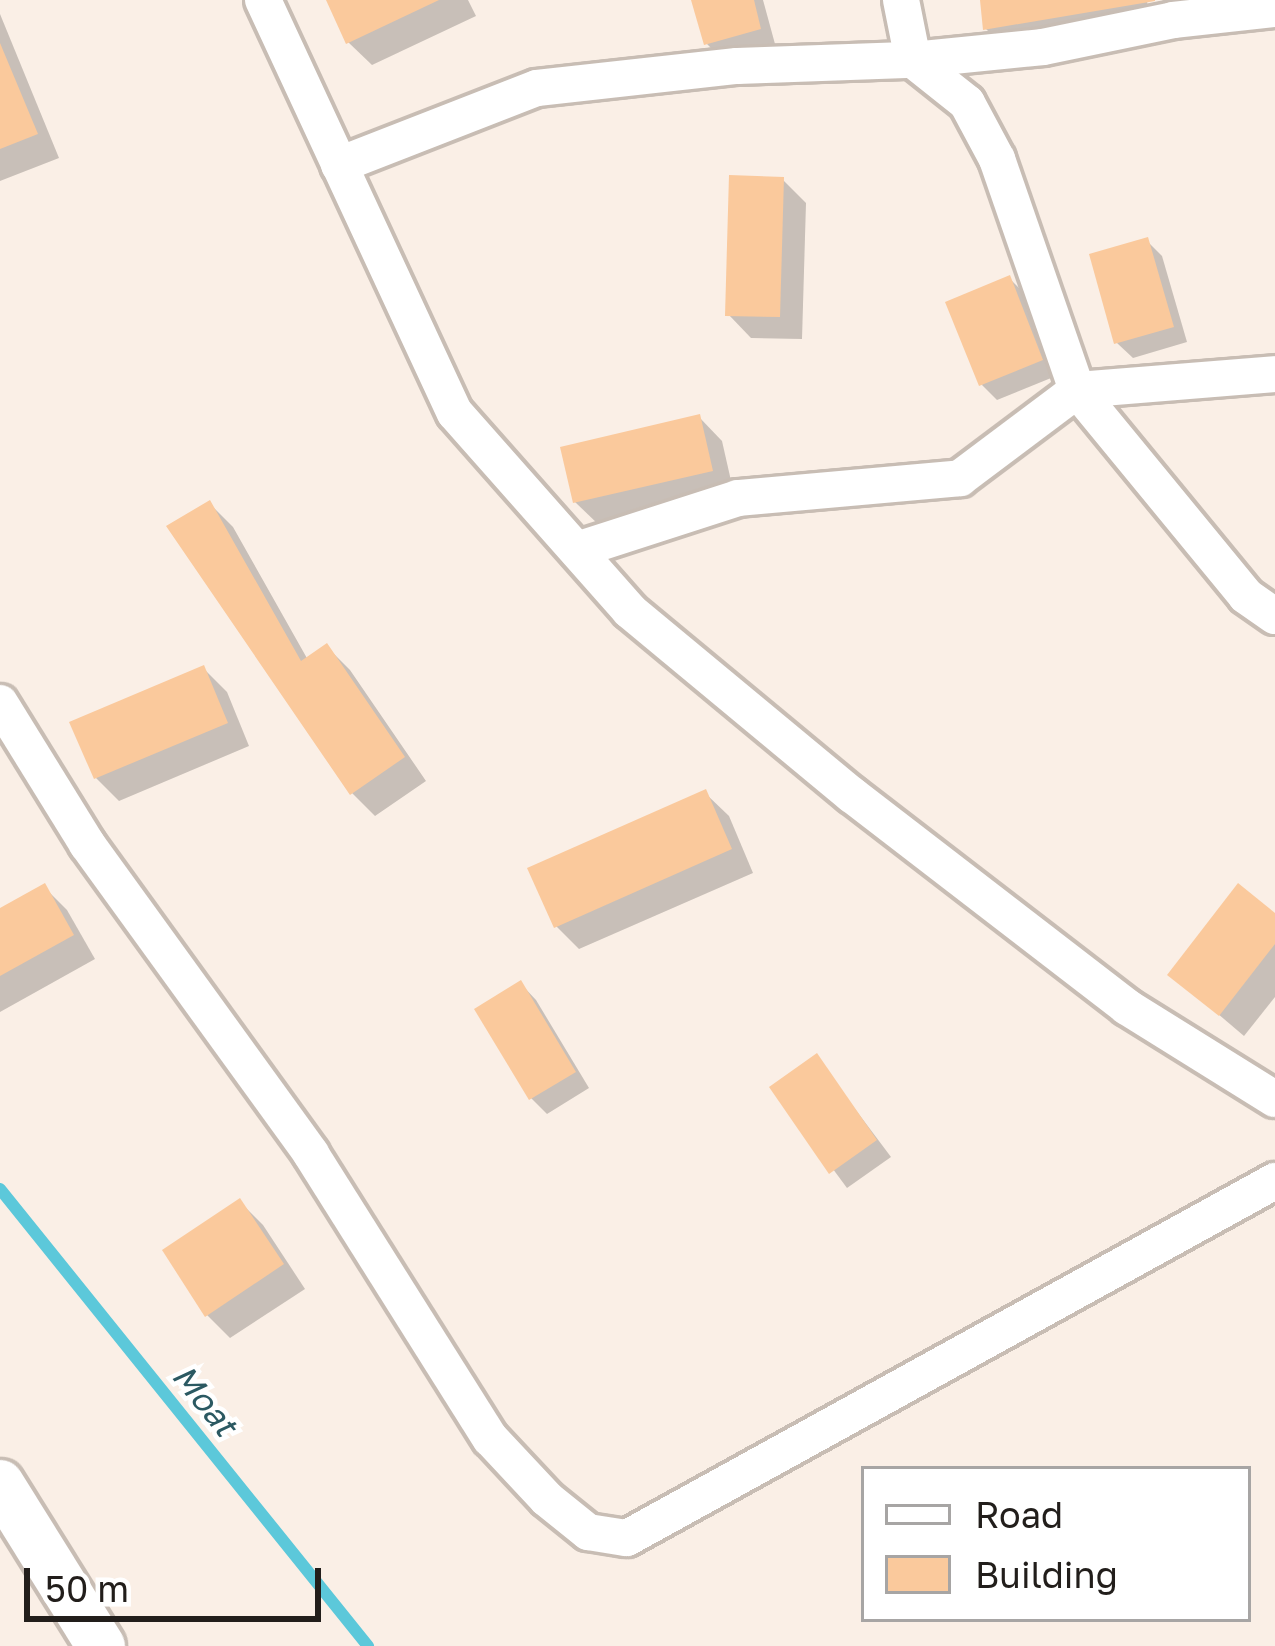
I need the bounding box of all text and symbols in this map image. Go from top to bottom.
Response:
water label: Moat [165,1357,245,1443]
legend [861,1466,1251,1622]
text: Road [975,1493,1063,1536]
scale bar [30,1544,327,1618]
text: Building [975,1553,1118,1596]
text: 50 m [45,1567,129,1610]

